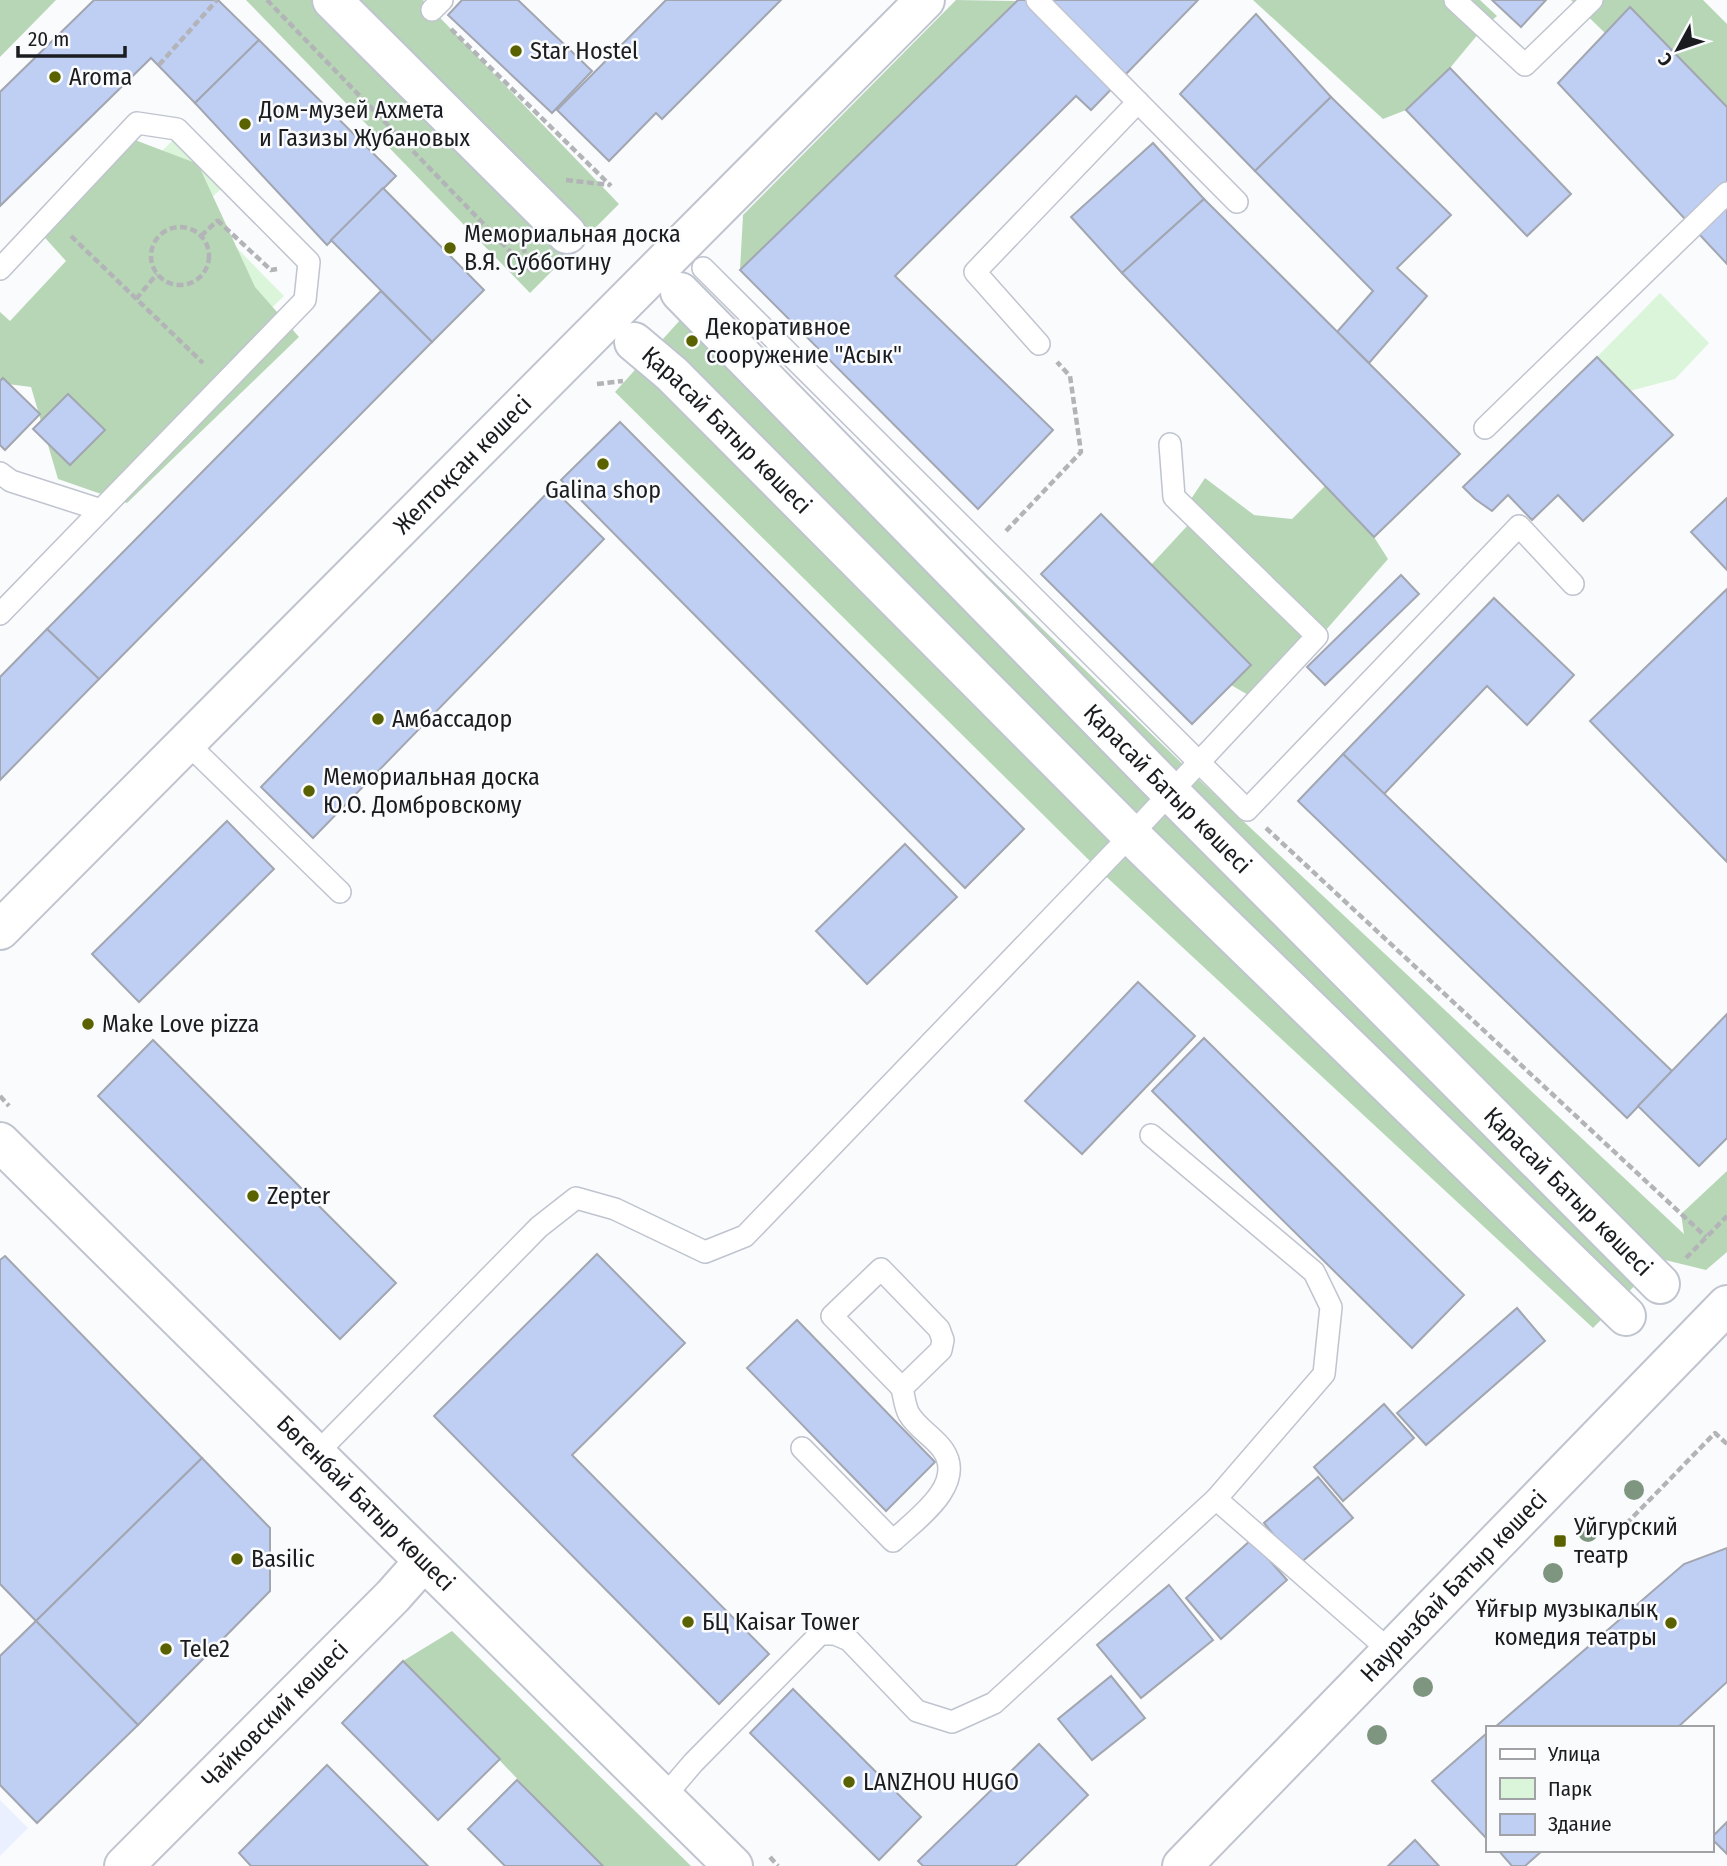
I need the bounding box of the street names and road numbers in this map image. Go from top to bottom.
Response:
street label: Қарасай Батыр көшесі [636,341,817,520]
street label: Желтоқсан көшесі [388,390,537,540]
street label: Қарасай Батыр көшесі [1078,698,1257,879]
street label: Қарасай Батыр көшесі [1478,1101,1658,1282]
street label: Бөгенбай Батыр көшесі [271,1410,460,1597]
street label: Наурызбай Батыр көшесі [1355,1485,1553,1688]
street label: Чайковский көшесі [196,1635,354,1794]

